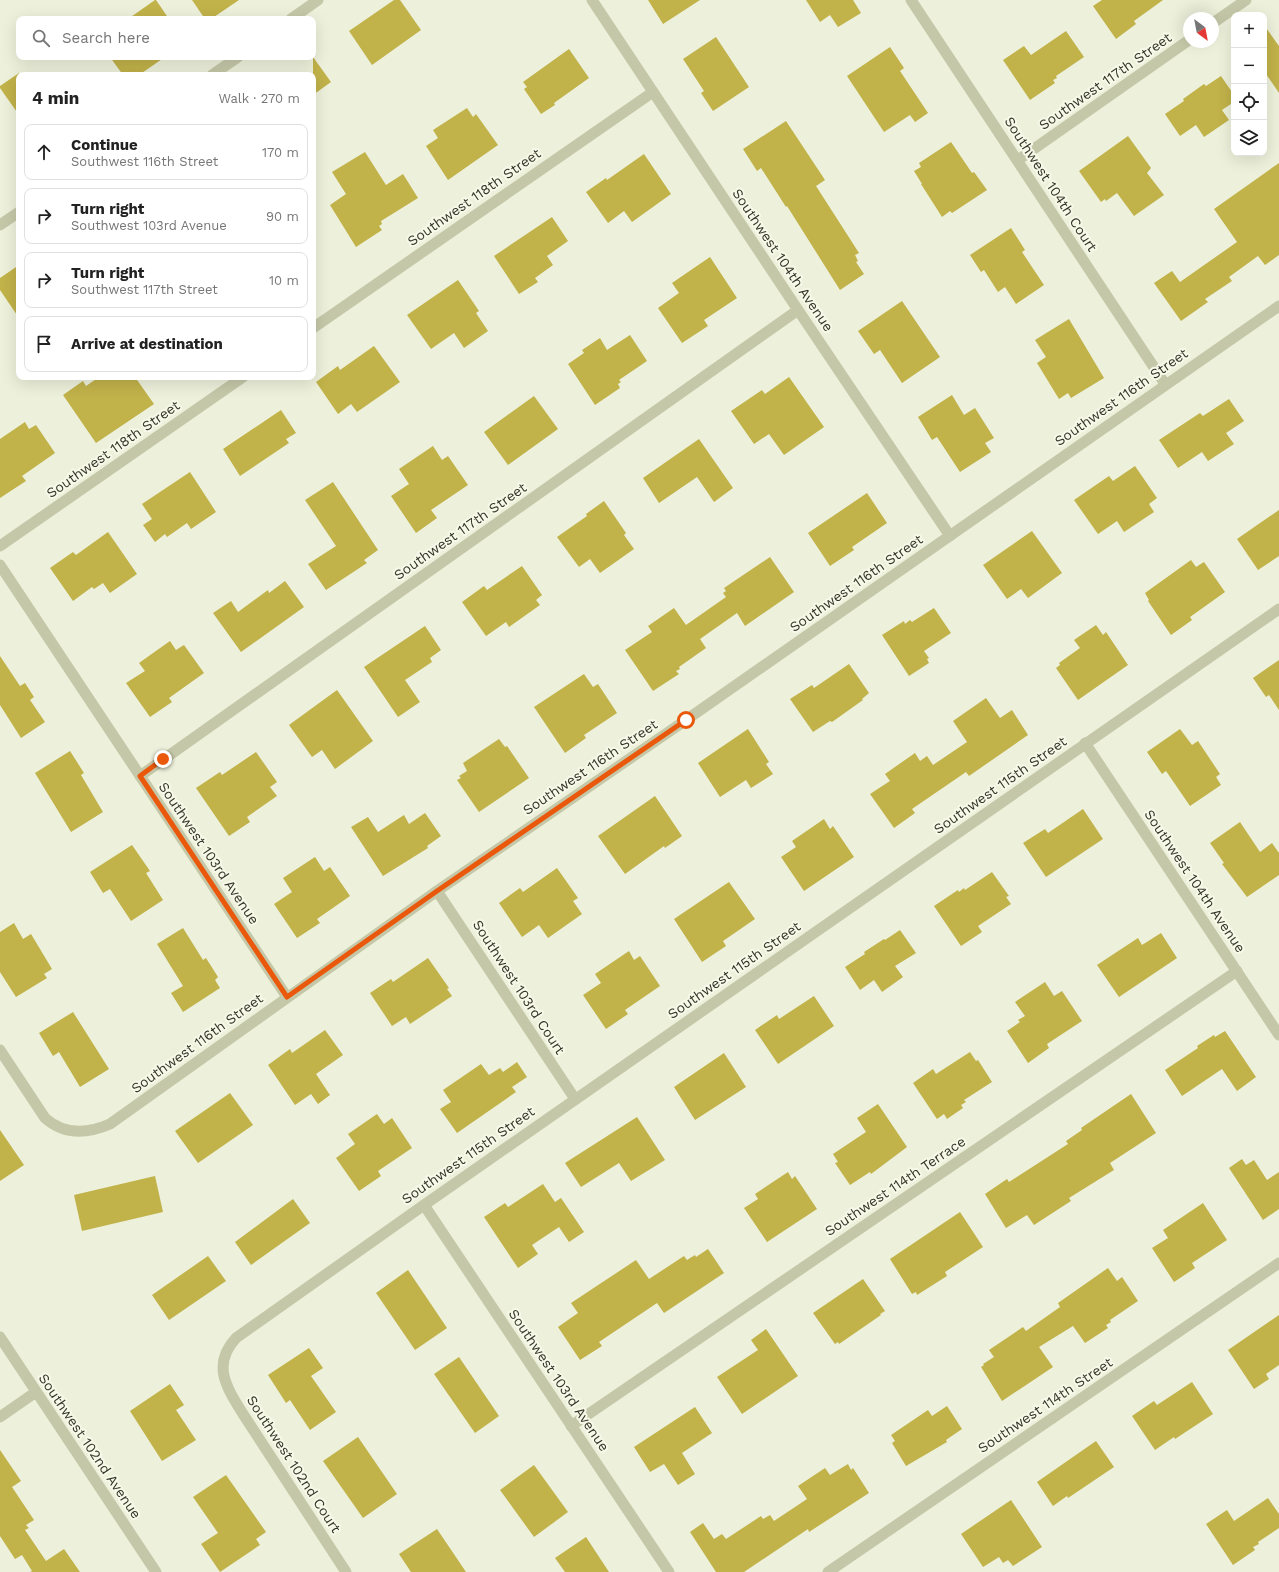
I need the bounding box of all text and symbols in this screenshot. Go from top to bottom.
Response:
north arrow [1183,12,1219,48]
map controls [1231,12,1267,156]
button: + [1231,12,1267,48]
search box [16,16,316,60]
icon: search [30,27,52,49]
text: Search here [62,29,150,47]
street label: Southwest 117th Street [1036,29,1174,133]
button: − [1231,48,1267,84]
button: locate [1231,84,1267,120]
text: 4 min [32,88,79,108]
text: Walk · 270 m [219,91,300,106]
street label: Southwest 104th Court [1001,114,1101,255]
button: layers [1231,120,1267,156]
text: Continue [71,136,138,154]
icon: ahead [33,141,55,163]
text: 170 m [262,145,299,160]
street label: Southwest 118th Street [404,145,544,249]
text: Southwest 116th Street [71,154,218,169]
street label: Southwest 104th Avenue [729,186,837,334]
text: Turn right [71,200,144,218]
icon: right [33,205,55,227]
text: 90 m [266,209,299,224]
text: Southwest 103rd Avenue [71,218,227,233]
text: Turn right [71,264,144,282]
icon: right [33,269,55,291]
text: 10 m [269,273,299,288]
text: Southwest 117th Street [71,282,218,297]
icon: arrive [33,333,55,355]
text: Arrive at destination [71,335,223,353]
street label: Southwest 116th Street [1051,345,1191,449]
street label: Southwest 118th Street [43,397,183,501]
street label: Southwest 117th Street [391,479,529,583]
street label: Southwest 116th Street [786,531,926,635]
route start [677,711,695,729]
street label: Southwest 116th Street [520,716,660,818]
street label: Southwest 115th Street [931,733,1070,837]
route end [154,750,172,768]
street label: Southwest 103rd Avenue [155,779,263,927]
street label: Southwest 104th Avenue [1141,807,1249,955]
street label: Southwest 103rd Court [470,917,568,1057]
street label: Southwest 115th Street [665,918,804,1022]
street label: Southwest 116th Street [128,990,266,1096]
street label: Southwest 115th Street [399,1103,538,1207]
street label: Southwest 114th Terrace [822,1133,968,1239]
street label: Southwest 103rd Avenue [505,1306,613,1454]
street label: Southwest 114th Street [975,1354,1115,1456]
street label: Southwest 102nd Avenue [35,1371,145,1521]
street label: Southwest 102nd Court [244,1393,344,1536]

